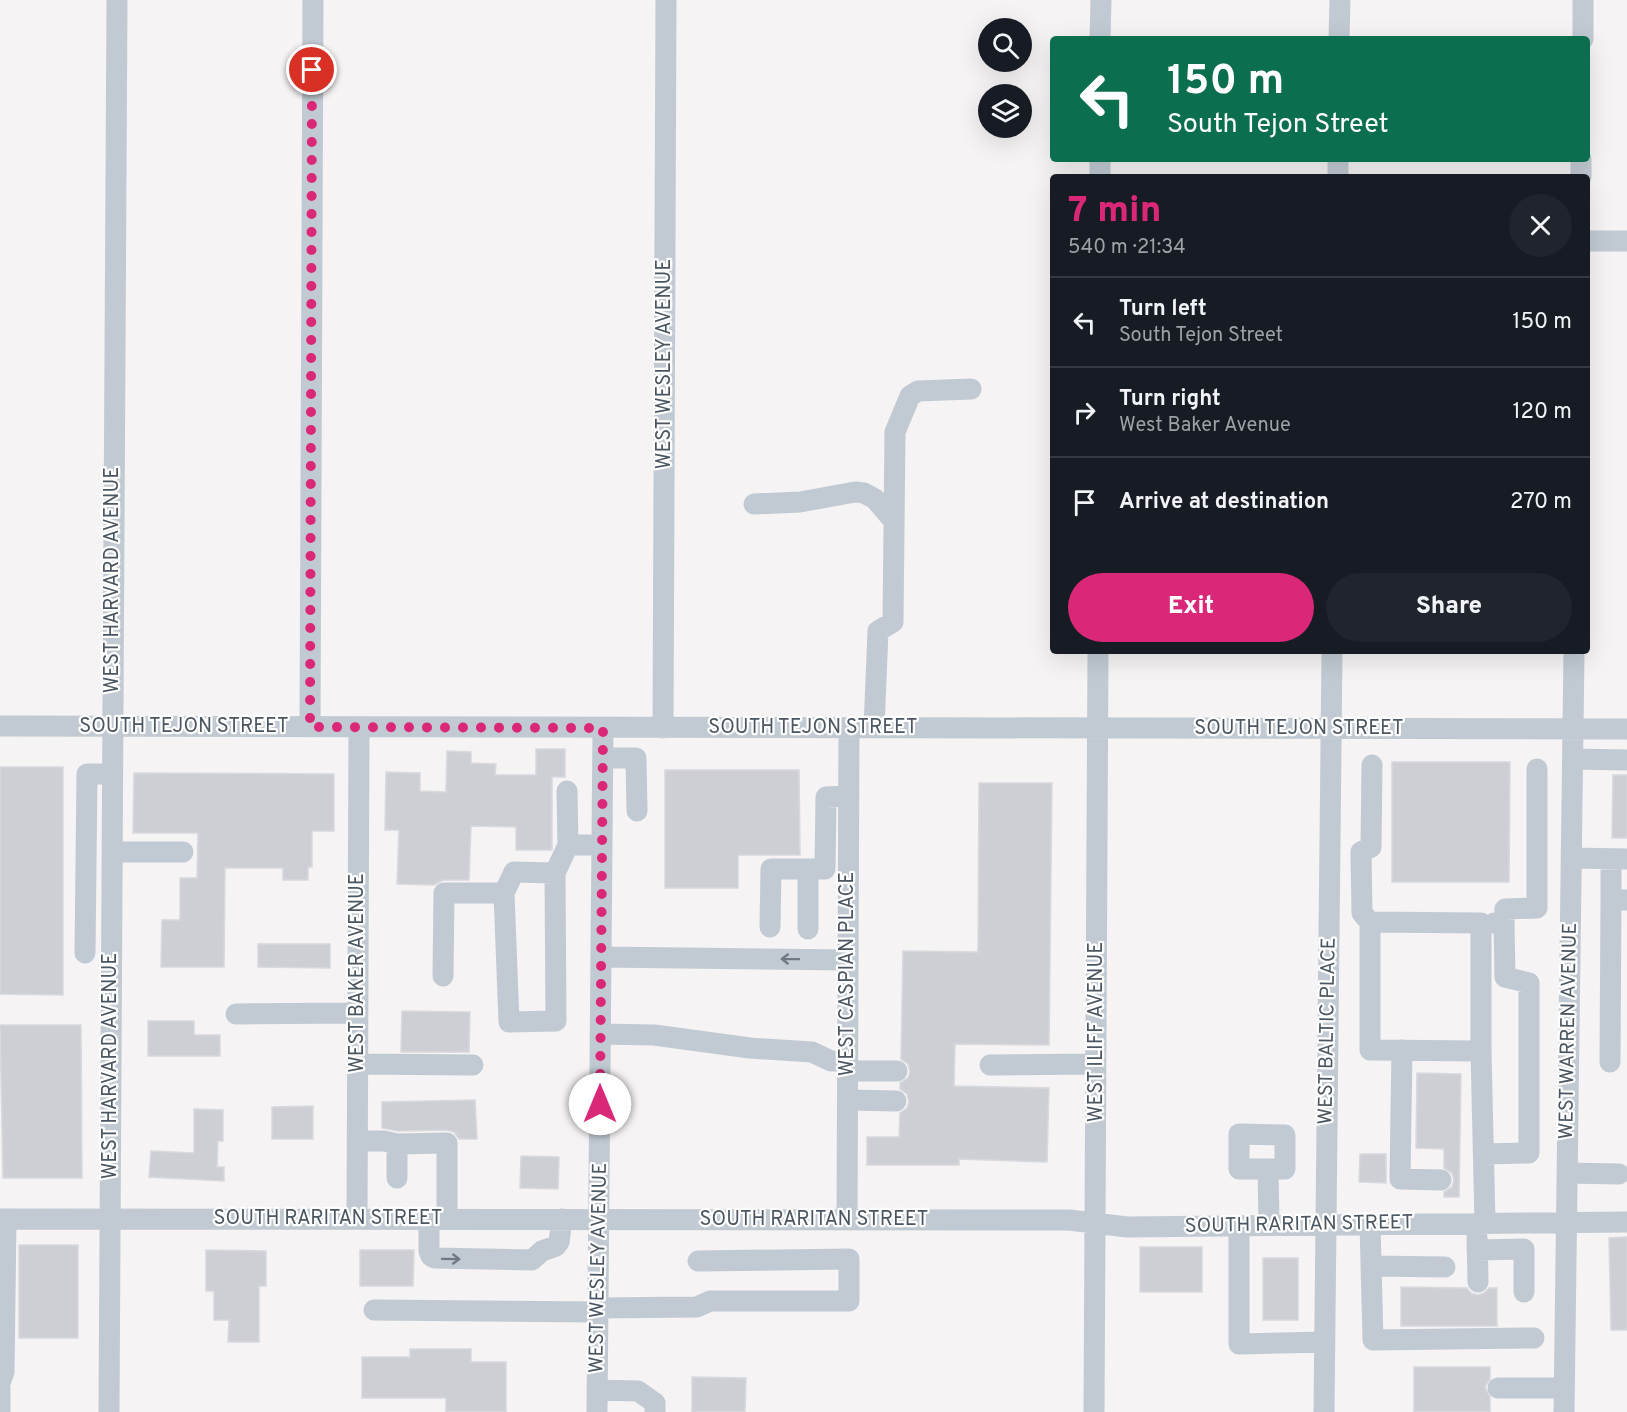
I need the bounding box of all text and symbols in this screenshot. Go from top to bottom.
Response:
map controls [978,18,1032,138]
button: search [978,18,1032,72]
pin [286,44,337,95]
icon: arrive [295,53,328,86]
text: 150 m [1167,56,1284,109]
icon: left [1068,60,1146,138]
button: layers [978,84,1032,138]
text: South Tejon Street [1167,108,1389,142]
text: 7 min [1068,189,1161,235]
button: close [1509,194,1572,257]
text: 540 m · 21:34 [1068,235,1186,261]
street label: WEST WESLEY AVENUE [652,259,678,469]
text: Turn left [1119,296,1207,323]
icon: left [1068,306,1101,339]
text: 150 m [1512,309,1572,336]
text: South Tejon Street [1119,323,1283,349]
text: Turn right [1119,386,1221,413]
icon: right [1068,396,1101,429]
text: 120 m [1512,399,1572,426]
text: West Baker Avenue [1119,413,1291,439]
street label: WEST HARVARD AVENUE [100,467,126,693]
icon: arrive [1068,486,1101,519]
text: Arrive at destination [1119,489,1329,516]
text: 270 m [1510,489,1572,516]
button: Exit [1068,573,1314,642]
button: Share [1326,573,1572,642]
street label: SOUTH TEJON STREET [79,714,289,740]
street label: SOUTH TEJON STREET [708,715,918,741]
street label: SOUTH TEJON STREET [1194,716,1404,742]
street label: WEST CASPIAN PLACE [835,872,861,1076]
street label: WEST BAKER AVENUE [345,873,371,1073]
street label: WEST WARREN AVENUE [1554,922,1584,1140]
street label: WEST BALTIC PLACE [1313,937,1343,1125]
street label: WEST ILIFF AVENUE [1084,942,1110,1122]
street label: WEST HARVARD AVENUE [98,953,124,1179]
one-way arrow [780,953,800,965]
position arrow [568,1072,632,1136]
street label: WEST WESLEY AVENUE [584,1163,614,1373]
street label: SOUTH RARITAN STREET [214,1206,442,1232]
street label: SOUTH RARITAN STREET [700,1207,928,1233]
street label: SOUTH RARITAN STREET [1184,1210,1414,1240]
one-way arrow [441,1253,461,1264]

